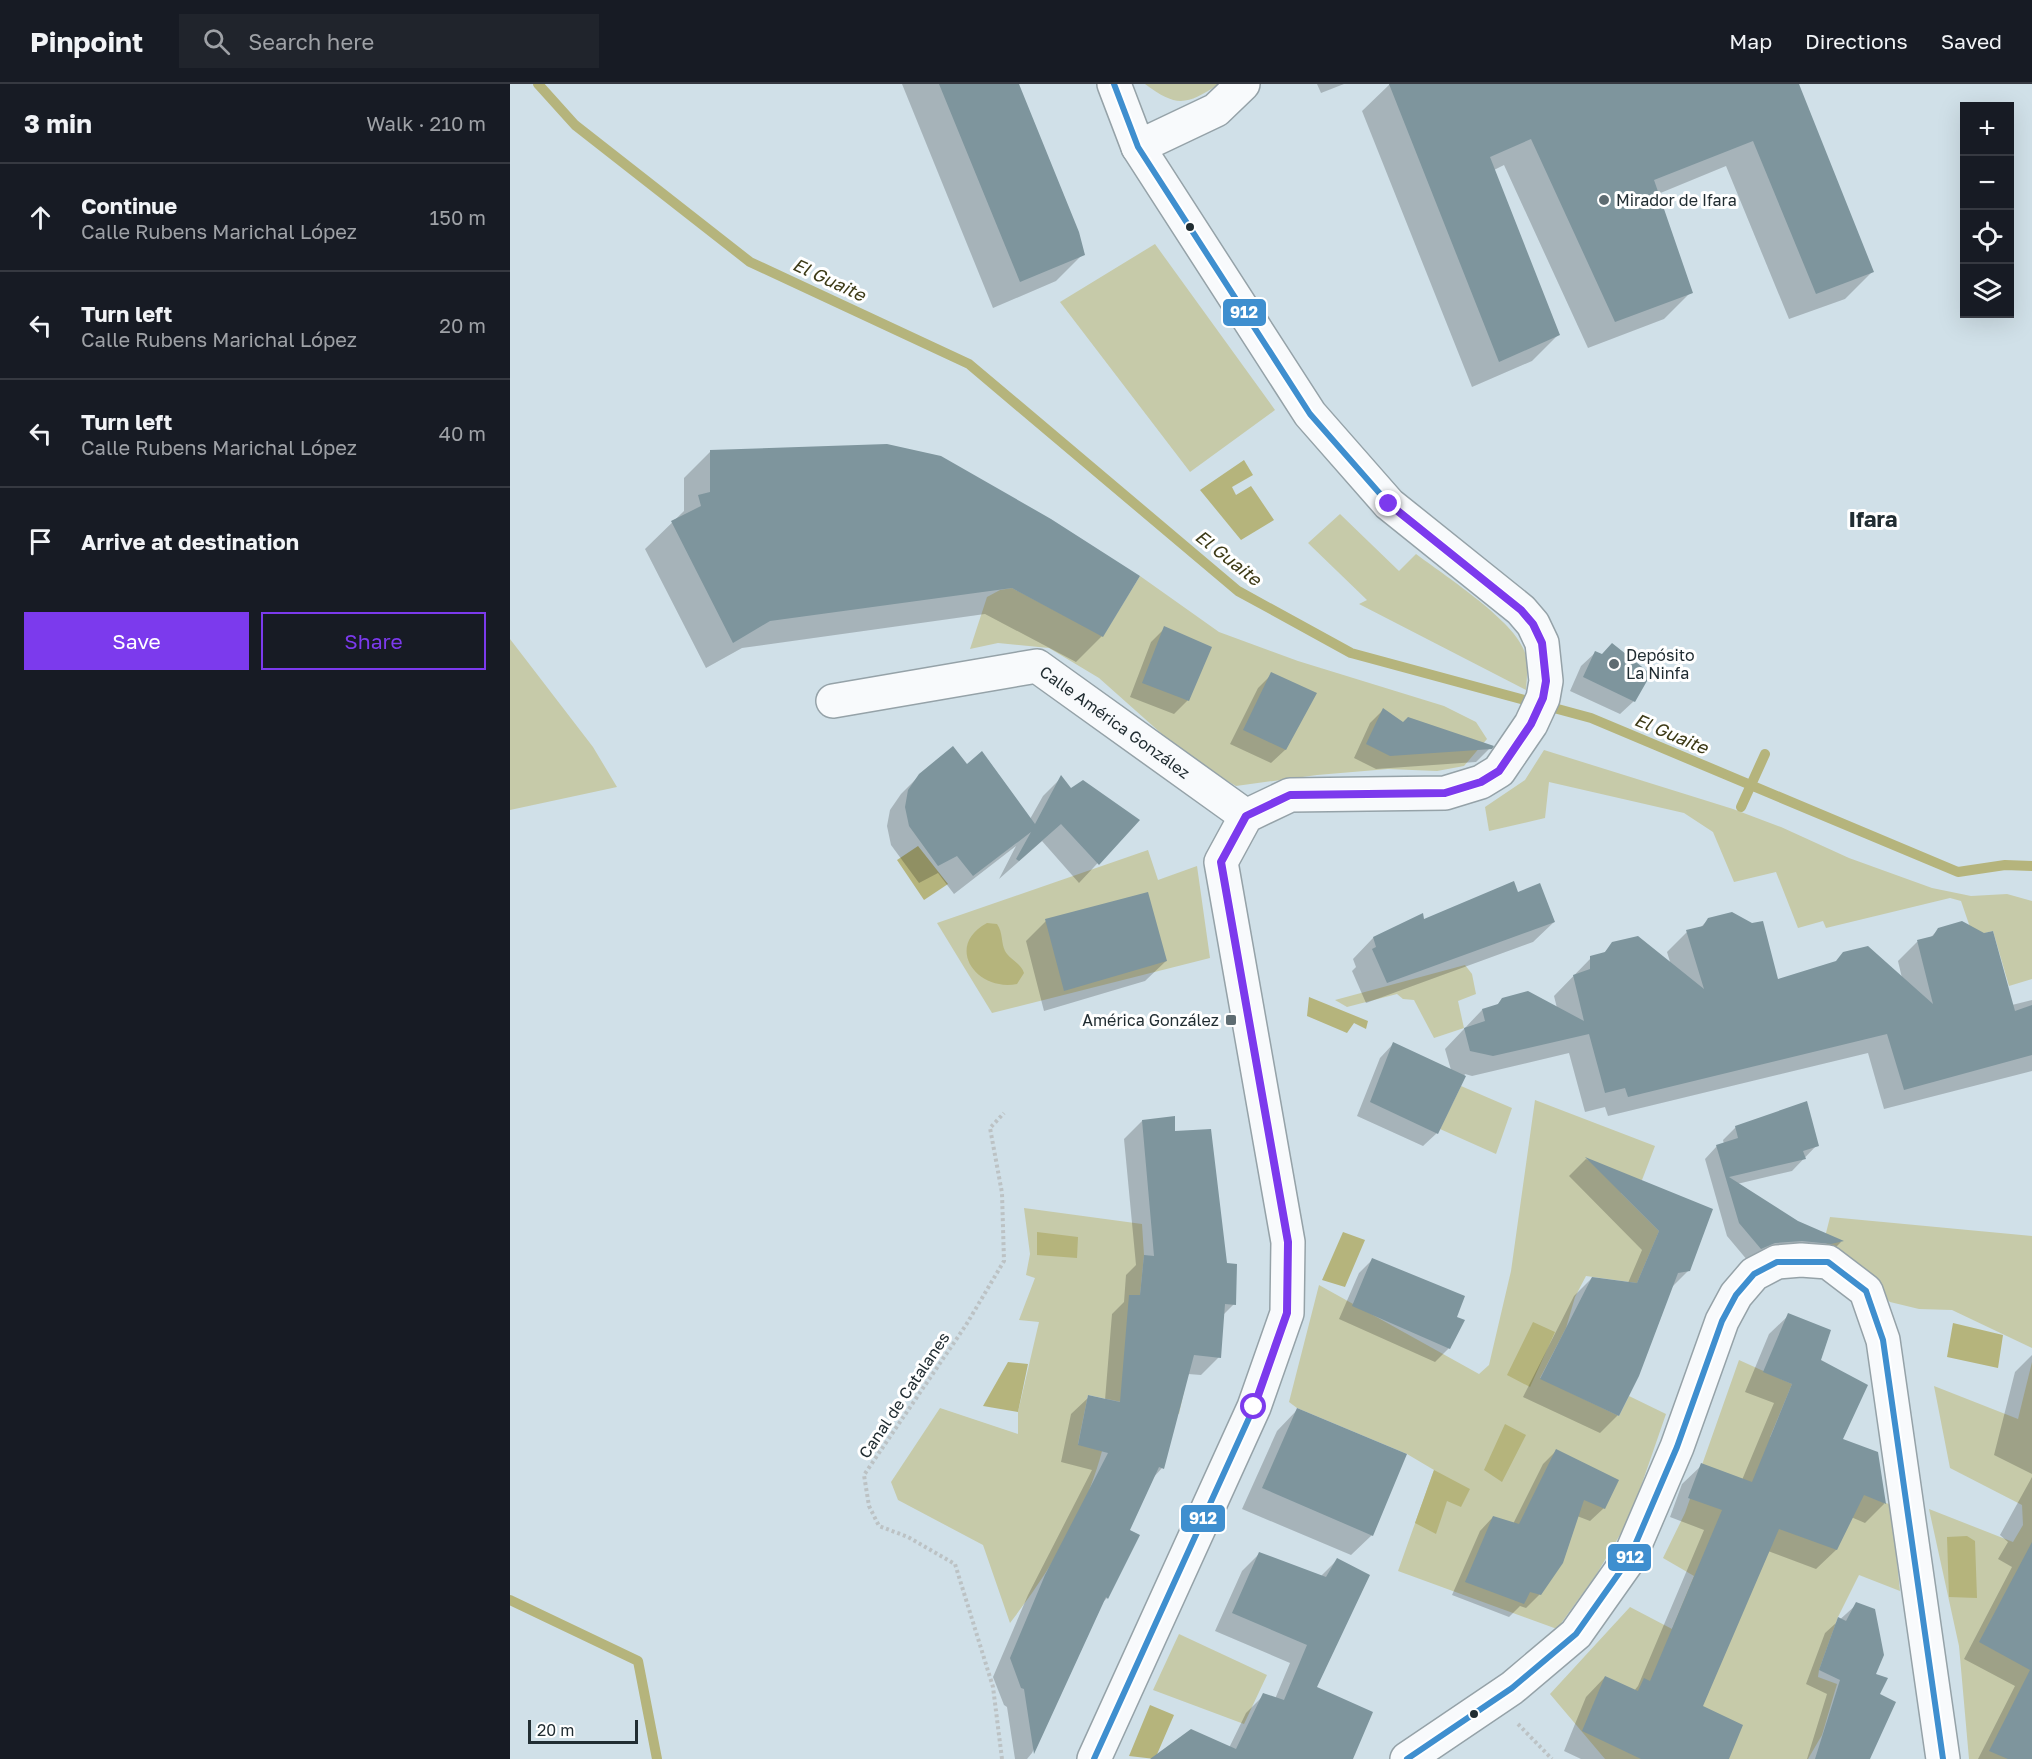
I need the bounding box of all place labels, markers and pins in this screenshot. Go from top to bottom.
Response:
place label: Mirador de Ifara [1616,190,1737,210]
marker: Mirador de Ifara [1597,193,1611,207]
unlabelled marker [1184,221,1196,233]
place label: Depósito La Ninfa [1626,645,1695,683]
marker: Depósito La Ninfa [1607,657,1621,671]
place label: América González [1082,1010,1219,1030]
marker: América González [1224,1013,1238,1027]
unlabelled marker [1468,1708,1480,1720]

